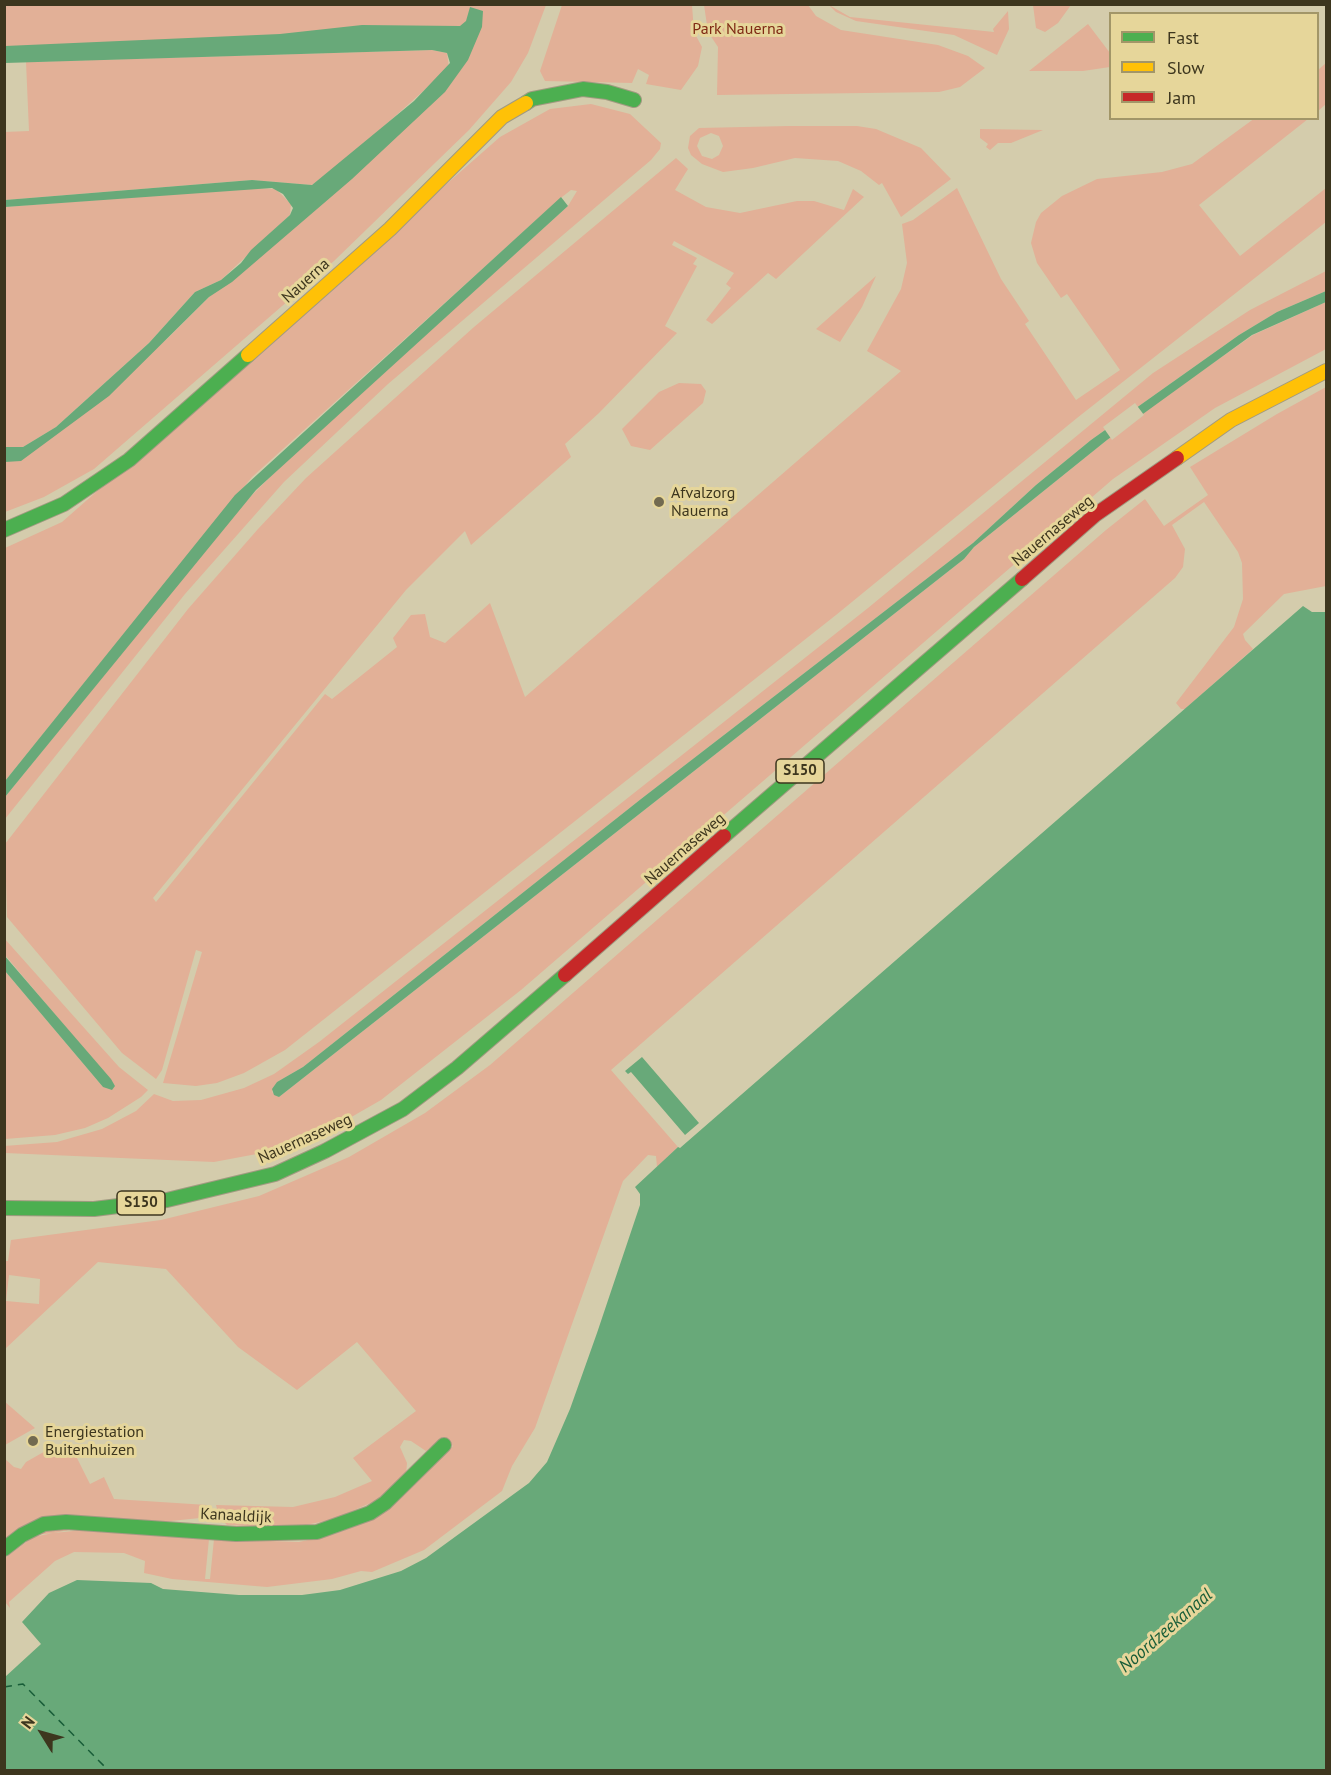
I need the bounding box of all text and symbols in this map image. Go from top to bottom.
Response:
legend [1109,12,1319,120]
park label: Park Nauerna [692,19,784,39]
text: Fast [1167,26,1199,49]
text: Slow [1167,56,1205,79]
text: Jam [1167,86,1196,109]
street label: Nauerna [278,255,334,307]
place label: Afvalzorg Nauerna [671,483,735,521]
street label: Nauernaseweg [1008,491,1098,571]
marker: Afvalzorg Nauerna [652,495,666,509]
road number: S150 [776,759,824,783]
street label: Nauernaseweg [641,809,729,889]
street label: Nauernaseweg [255,1110,355,1168]
road number: S150 [117,1191,165,1215]
place label: Energiestation Buitenhuizen [45,1422,144,1460]
marker: Energiestation Buitenhuizen [26,1434,40,1448]
street label: Kanaaldijk [200,1505,272,1527]
water label: Noordzeekanaal [1115,1585,1217,1677]
north arrow [12,1703,72,1763]
text: N [16,1712,39,1732]

